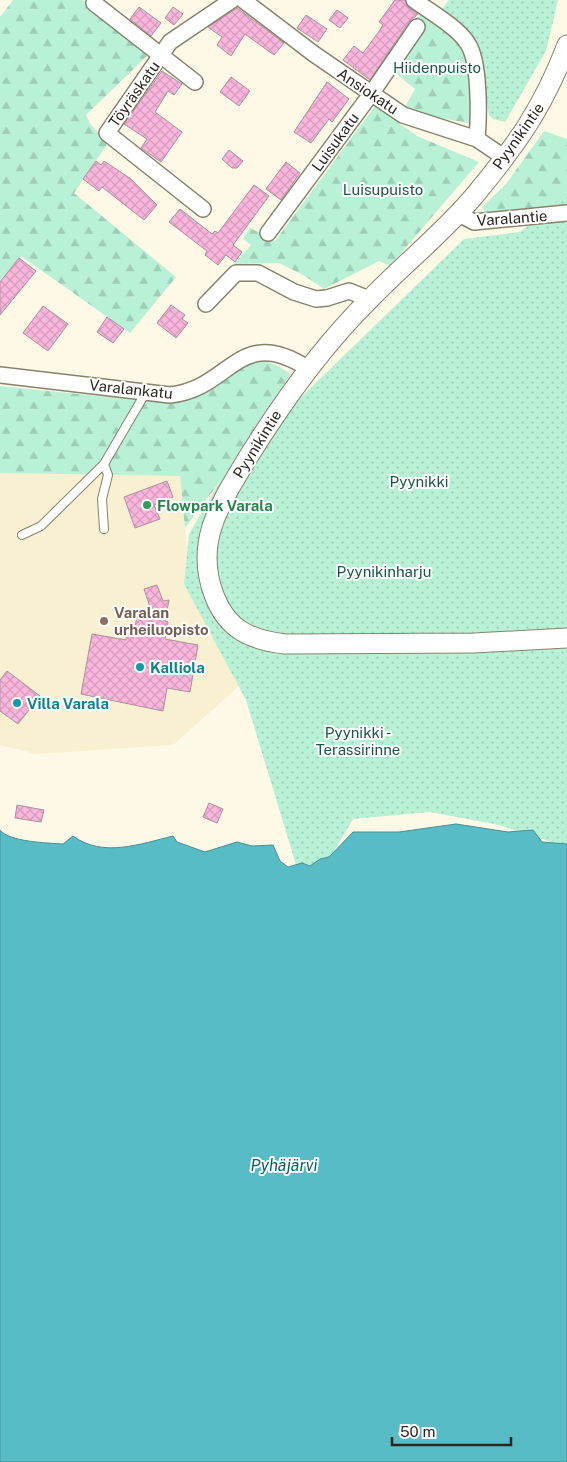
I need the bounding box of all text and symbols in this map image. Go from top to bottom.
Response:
street label: Töyräskatu [105,58,163,130]
park label: Hiidenpuisto [393,59,481,76]
street label: Ansiokatu [334,64,402,118]
street label: Pyynikintie [489,100,547,172]
street label: Luisukatu [308,109,362,175]
park label: Luisupuisto [343,181,423,198]
street label: Varalantie [476,207,548,229]
street label: Varalankatu [88,376,174,402]
street label: Pyynikintie [229,407,285,481]
park label: Pyynikki [389,473,449,490]
place label: Flowpark Varala [157,497,273,514]
marker: Flowpark Varala [141,499,153,511]
park label: Pyynikinharju [337,563,431,580]
place label: Varalan urheiluopisto [114,604,209,638]
marker: Varalan urheiluopisto [98,615,110,627]
place label: Kalliola [150,659,205,676]
marker: Kalliola [134,661,146,673]
place label: Villa Varala [27,695,109,712]
marker: Villa Varala [11,697,23,709]
park label: Pyynikki - Terassirinne [316,724,400,758]
water label: Pyhäjärvi [251,1156,317,1175]
scale bar [392,1414,511,1446]
text: 50 m [400,1423,435,1440]

